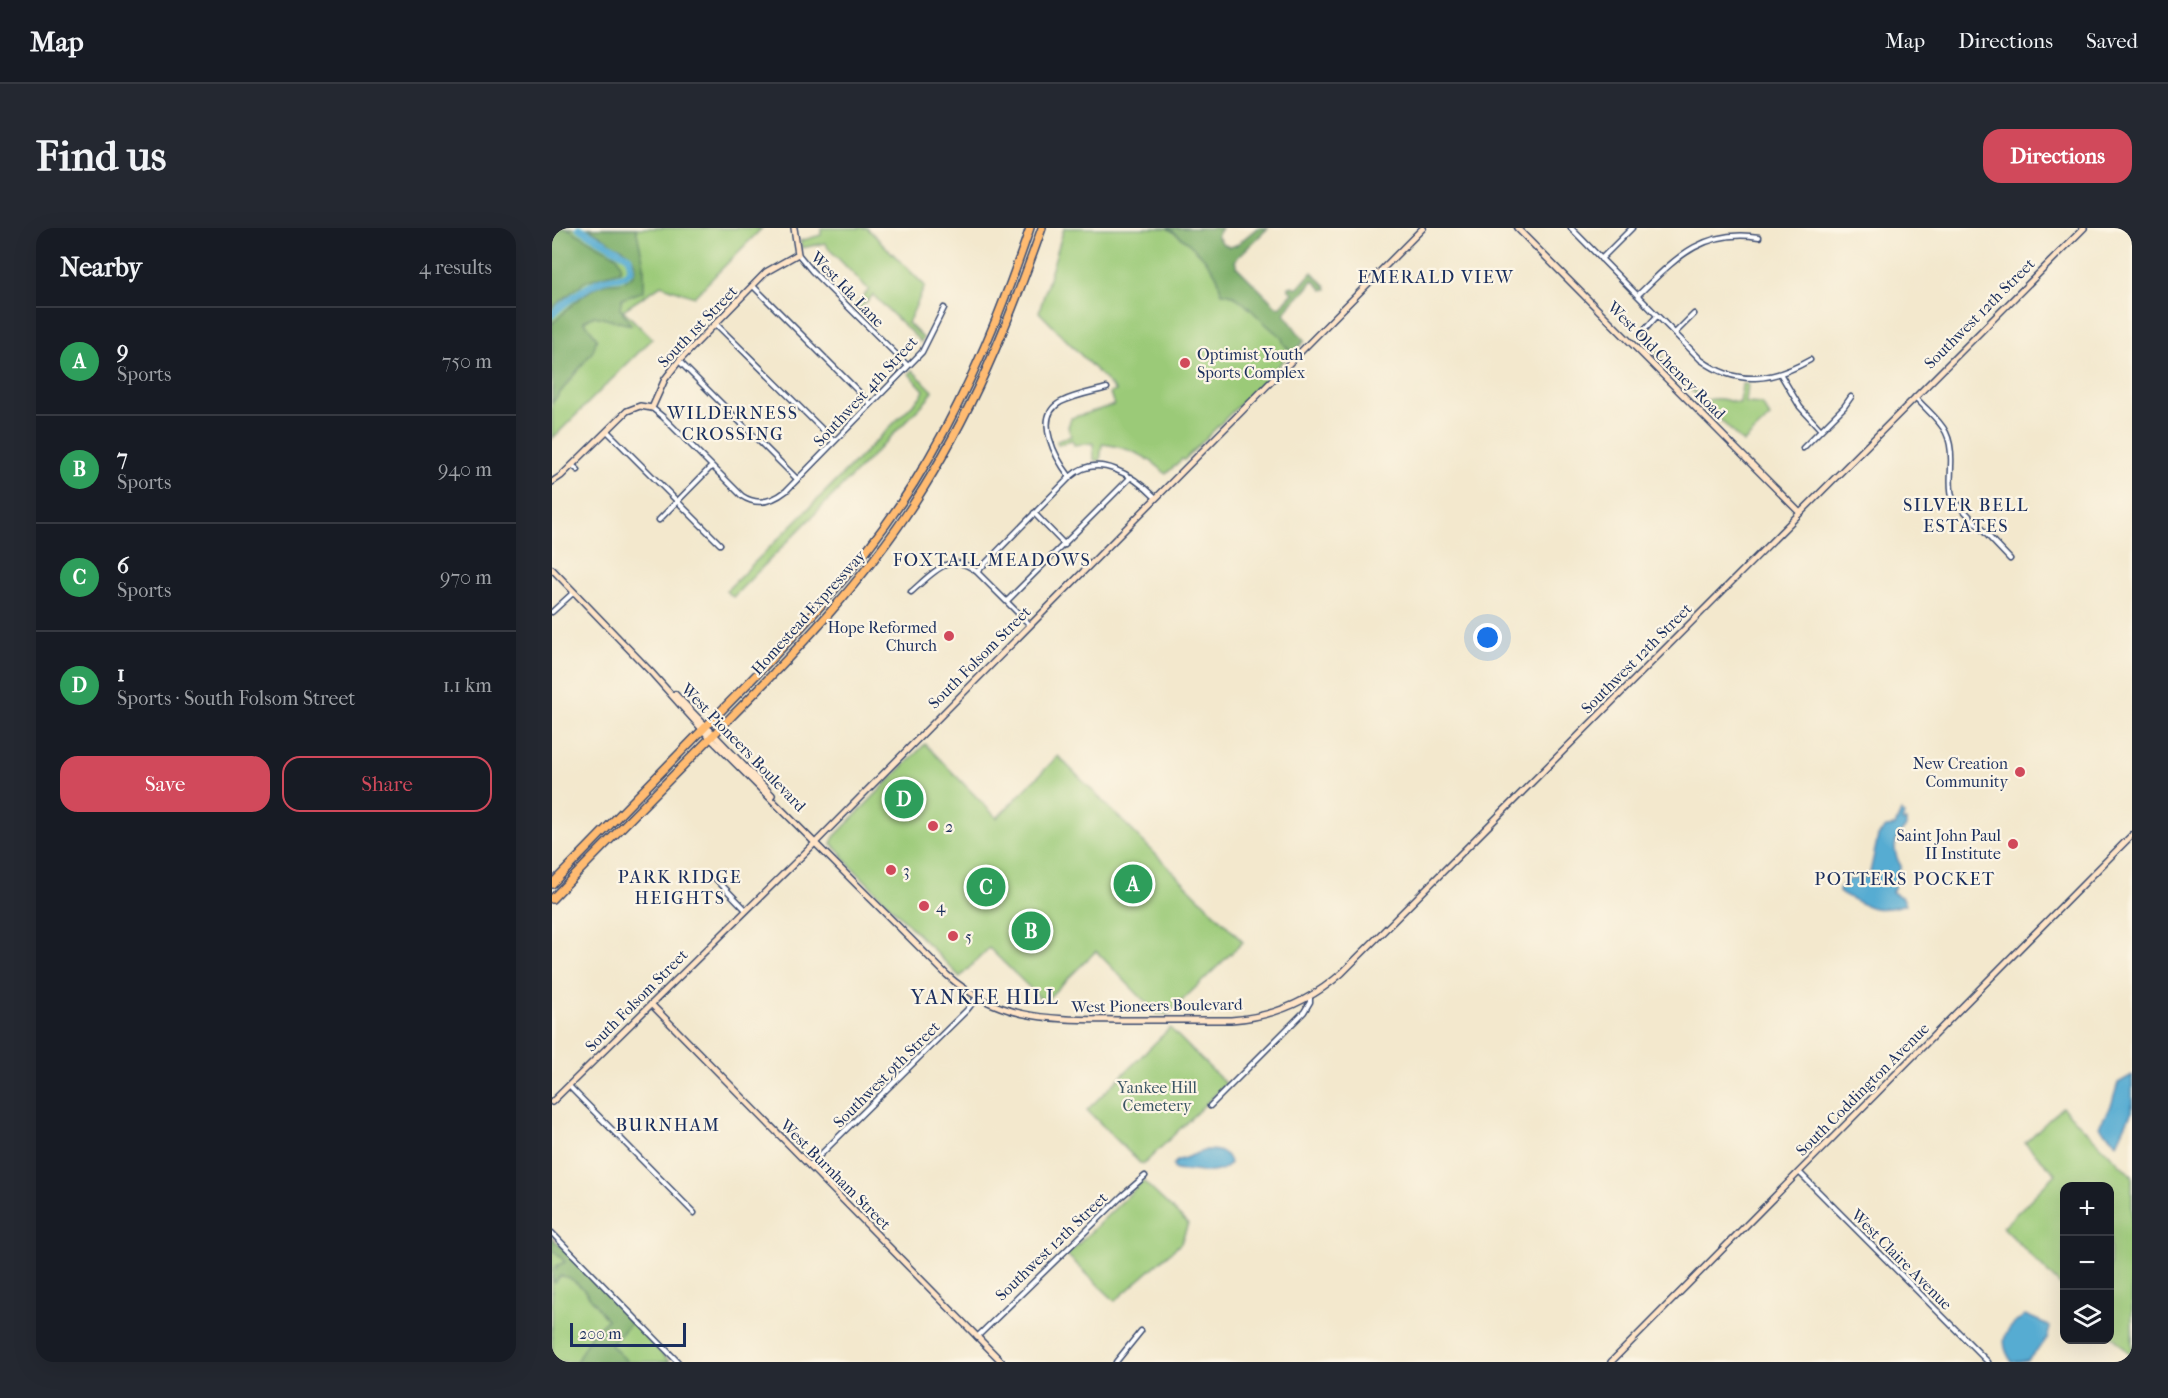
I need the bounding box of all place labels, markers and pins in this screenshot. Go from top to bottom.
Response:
place label: Optimist Youth Sports Complex [1197,345,1306,382]
marker: Optimist Youth Sports Complex [1178,356,1192,370]
place label: Hope Reformed Church [827,618,937,655]
marker: Hope Reformed Church [942,629,956,643]
place label: New Creation Community [1913,754,2009,791]
marker: New Creation Community [2013,765,2027,779]
pin: D [884,776,924,822]
place label: 2 [945,817,953,836]
marker: 2 [926,819,940,833]
place label: Saint John Paul II Institute [1897,826,2002,863]
marker: Saint John Paul II Institute [2006,837,2020,851]
place label: 3 [903,861,910,880]
pin: A [1114,862,1152,906]
marker: 3 [884,863,898,877]
pin: C [966,864,1006,910]
place label: 4 [936,897,946,916]
marker: 4 [917,899,931,913]
pin: B [1012,908,1050,954]
place label: 5 [965,927,972,946]
marker: 5 [946,929,960,943]

